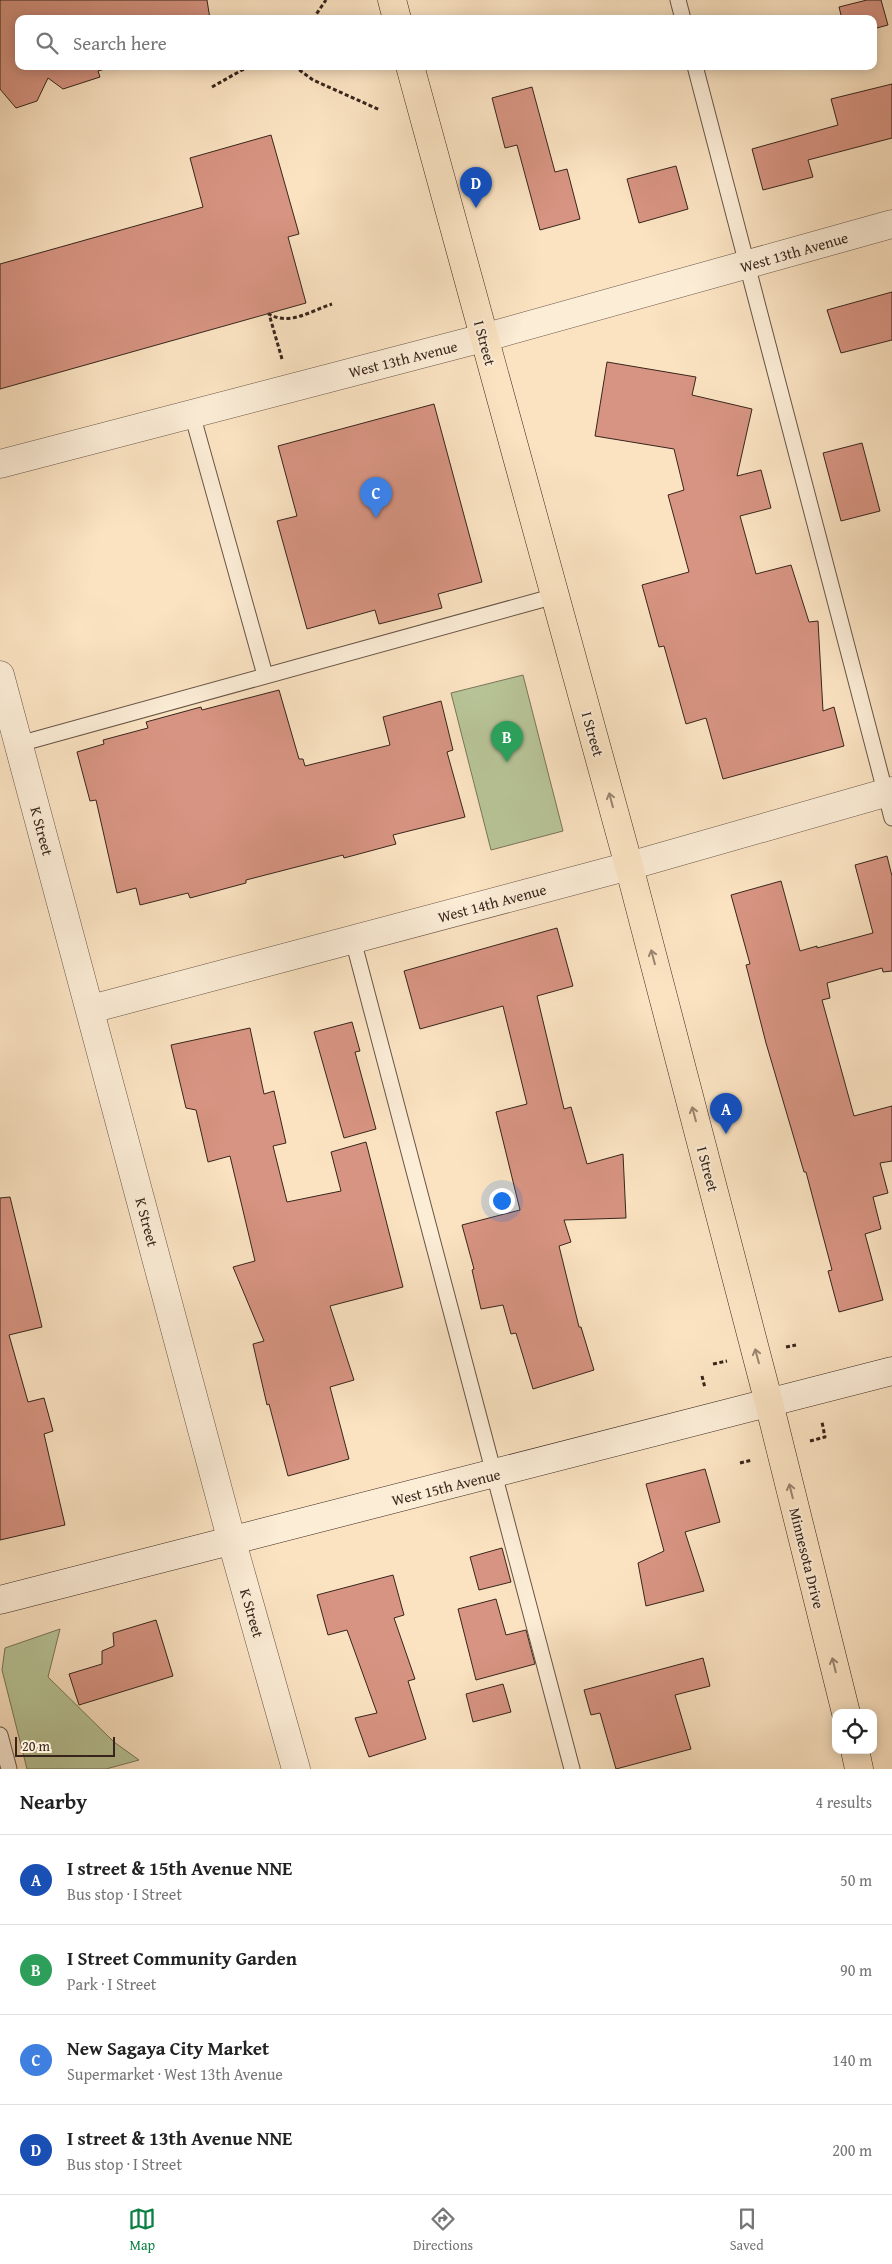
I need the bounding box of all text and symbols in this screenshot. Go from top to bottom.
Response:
search box [15,15,877,70]
icon: search [33,29,61,57]
text: Search here [73,29,167,57]
pin: D [460,167,492,208]
street label: West 13th Avenue [738,227,850,277]
street label: I Street [469,318,501,369]
street label: West 13th Avenue [346,335,460,383]
pin: C [360,477,392,518]
street label: I Street [577,709,610,760]
pin: B [491,721,523,762]
one-way arrow [606,792,616,808]
street label: K Street [25,804,59,859]
street label: West 14th Avenue [436,878,548,928]
one-way arrow [647,949,657,965]
pin: A [710,1093,742,1134]
one-way arrow [688,1107,698,1123]
street label: I Street [692,1144,724,1195]
your location [489,1188,515,1214]
street label: K Street [130,1195,164,1250]
one-way arrow [751,1348,761,1364]
street label: West 15th Avenue [389,1463,503,1511]
one-way arrow [786,1483,795,1499]
street label: Minnesota Drive [784,1505,830,1611]
street label: K Street [235,1586,269,1641]
one-way arrow [829,1658,838,1674]
map controls [832,1709,877,1754]
button: locate [832,1709,877,1754]
scale bar [15,1734,115,1757]
text: 20 m [22,1736,50,1756]
text: Nearby [20,1786,87,1817]
text: 4 results [815,1790,872,1814]
text: I street & 15th Avenue NNE [67,1854,292,1882]
text: A [31,1868,41,1892]
text: 50 m [840,1868,872,1892]
text: Bus stop · I Street [67,1882,182,1906]
text: I Street Community Garden [67,1944,297,1972]
text: B [31,1958,41,1982]
text: 90 m [840,1958,872,1982]
text: Park · I Street [67,1972,157,1996]
text: New Sagaya City Market [67,2034,269,2062]
text: C [31,2048,41,2072]
text: 140 m [832,2048,872,2072]
text: Supermarket · West 13th Avenue [67,2062,283,2086]
text: I street & 13th Avenue NNE [67,2124,292,2152]
text: D [31,2138,41,2162]
text: 200 m [832,2138,872,2162]
text: Bus stop · I Street [67,2152,182,2176]
tab: Map [128,2205,156,2255]
tab: Directions [413,2205,473,2255]
tab: Saved [730,2205,764,2255]

